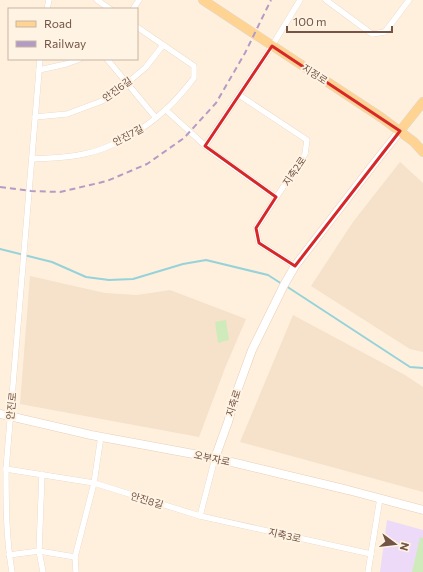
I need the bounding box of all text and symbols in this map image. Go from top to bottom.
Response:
legend [8,8,138,60]
scale bar [287,8,392,34]
text: 100 m [293,14,327,28]
text: Road [44,16,72,30]
text: Railway [44,36,86,50]
street label: 지정로 [300,61,330,87]
street label: 안진6길 [100,74,134,104]
street label: 안진7길 [111,122,145,148]
street label: 지축2로 [280,154,308,188]
street label: 지축로 [223,388,243,418]
street label: 안진로 [4,392,18,420]
street label: 오부자로 [193,448,231,468]
street label: 안진8길 [129,489,165,511]
north arrow [375,524,415,564]
street label: 지축3로 [267,525,303,545]
text: N [398,541,412,552]

